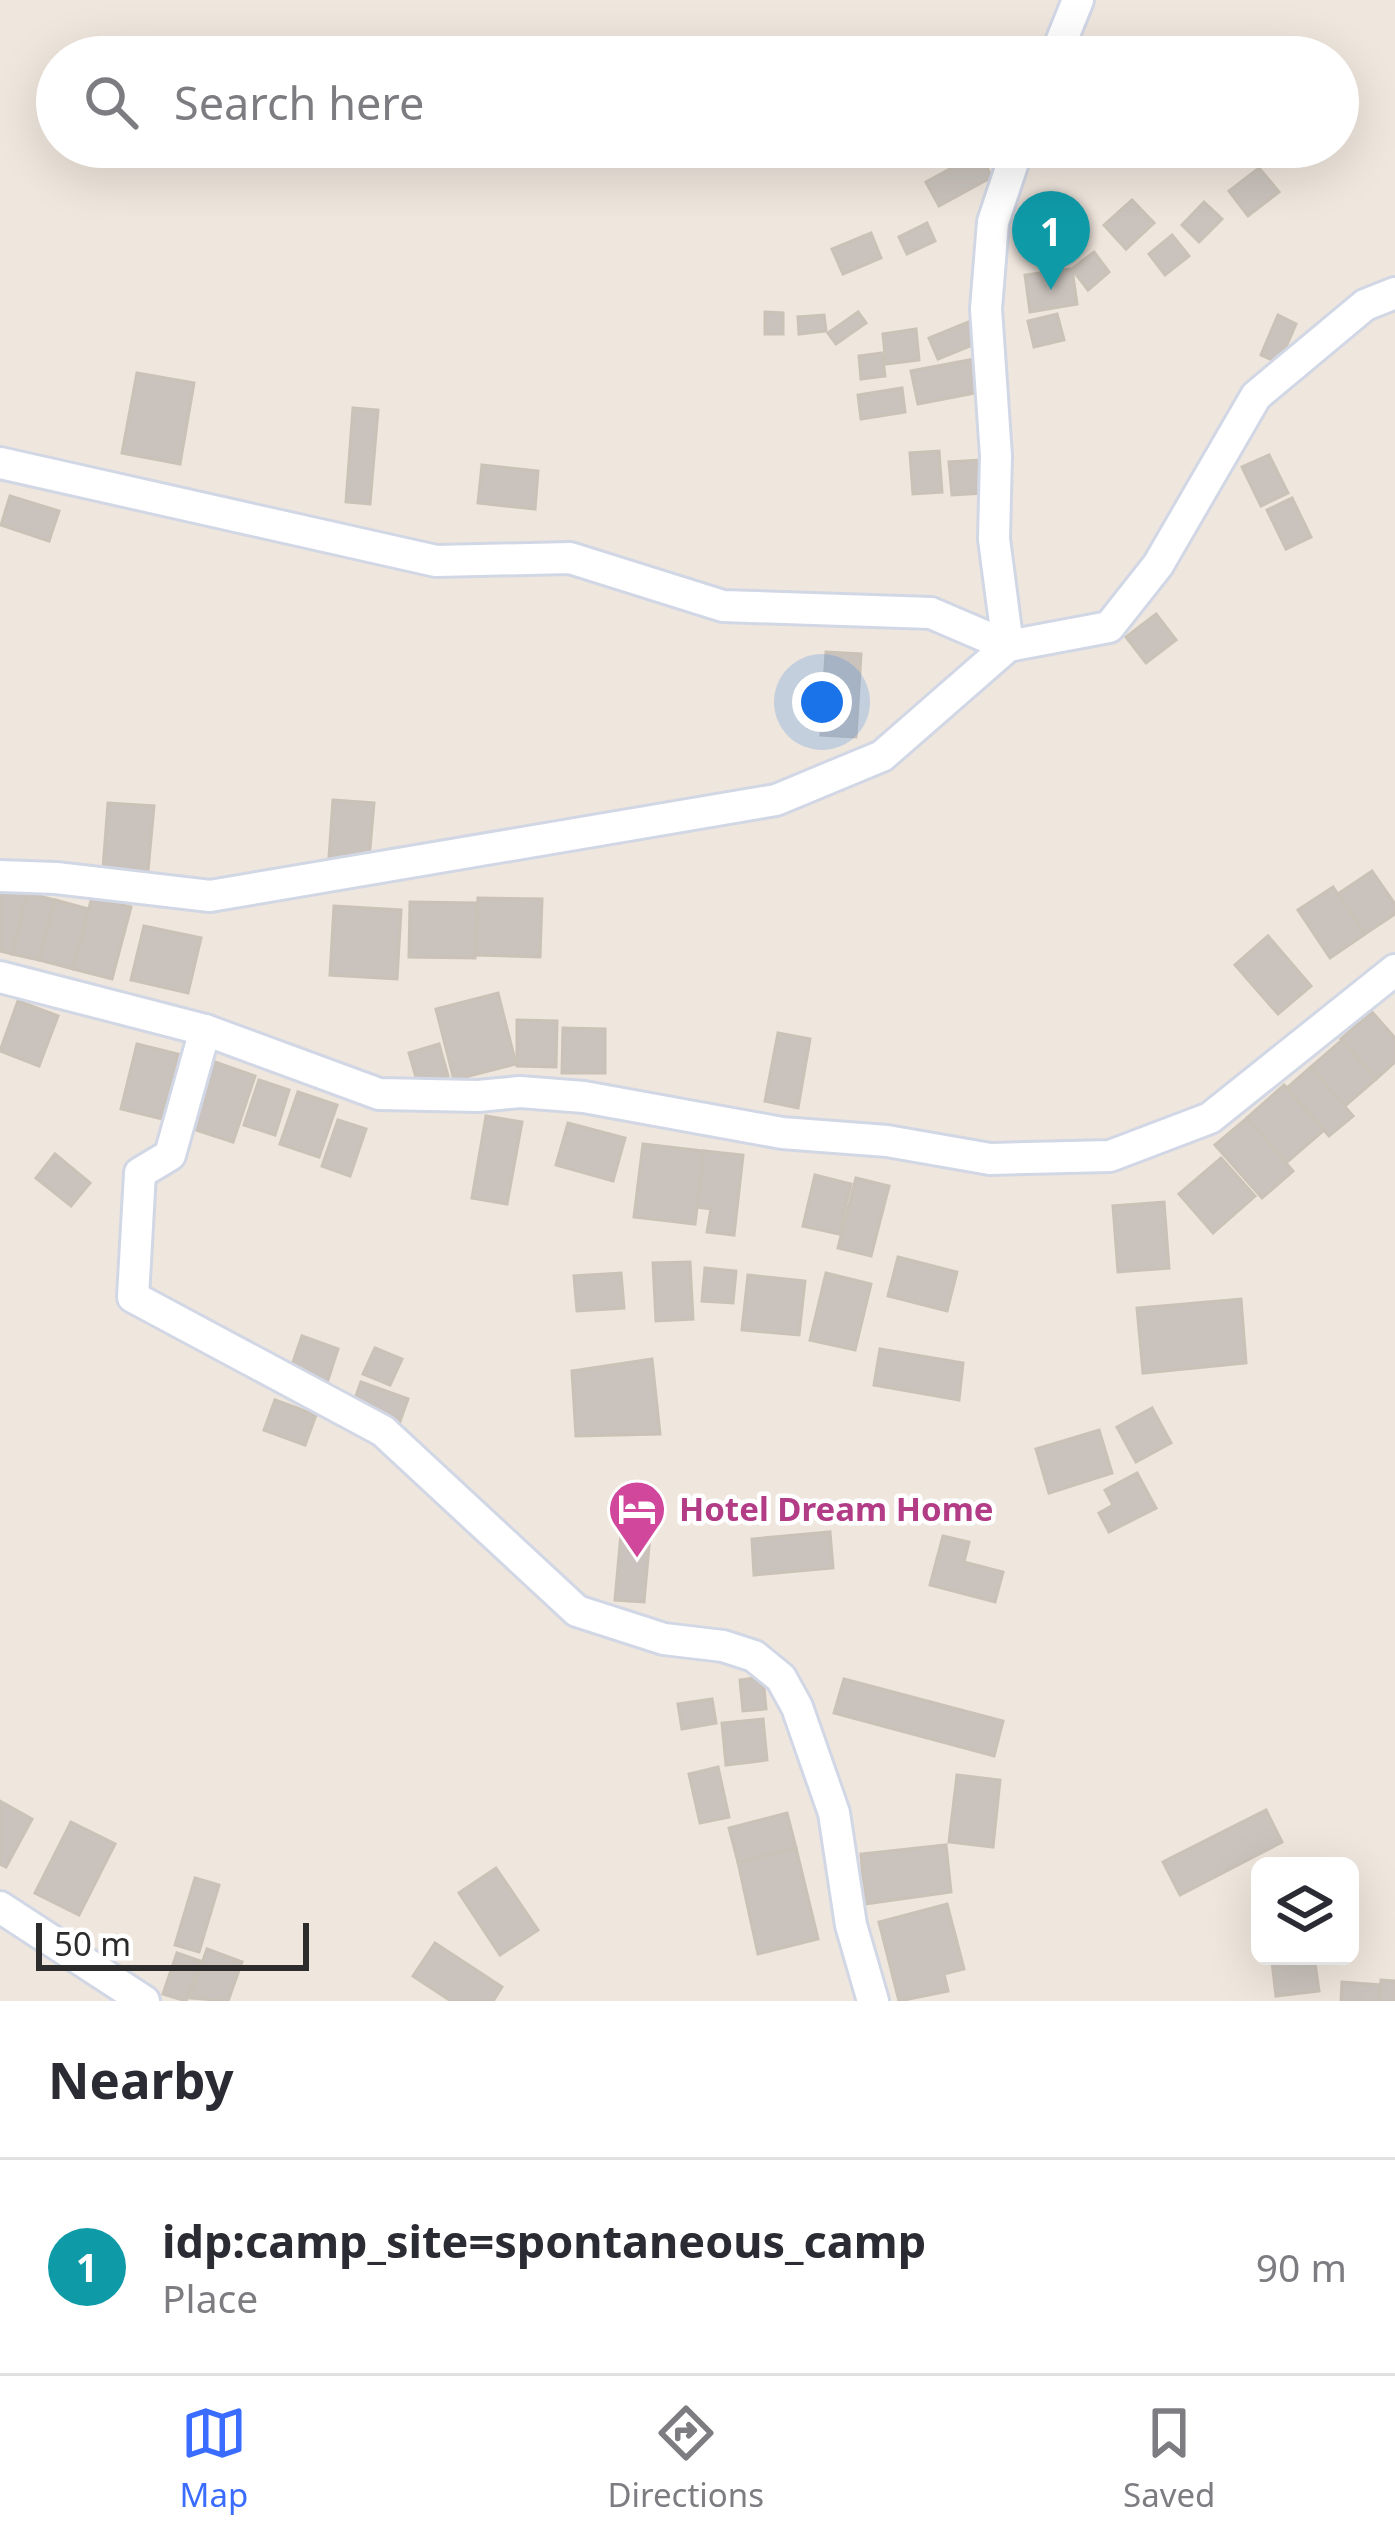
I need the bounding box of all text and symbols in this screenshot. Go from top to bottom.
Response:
search box [36,36,1359,168]
icon: search [78,69,144,135]
text: Search here [174,72,424,133]
pin: 1 [1012,191,1090,290]
your location [792,672,852,732]
hotel icon: Hotel Dream Home [606,1478,668,1560]
place label: Hotel Dream Home [679,1486,994,1531]
map controls [1251,1857,1359,1965]
button: layers [1251,1857,1359,1965]
scale bar [36,1917,309,1970]
text: 50 m [54,1921,131,1966]
text: Nearby [48,2044,234,2114]
text: idp:camp_site=spontaneous_camp [162,2210,926,2271]
text: 1 [76,2240,98,2293]
text: 90 m [1256,2240,1347,2293]
text: Place [162,2271,258,2324]
tab: Map [180,2400,248,2517]
tab: Directions [607,2400,764,2517]
tab: Saved [1123,2400,1215,2517]

